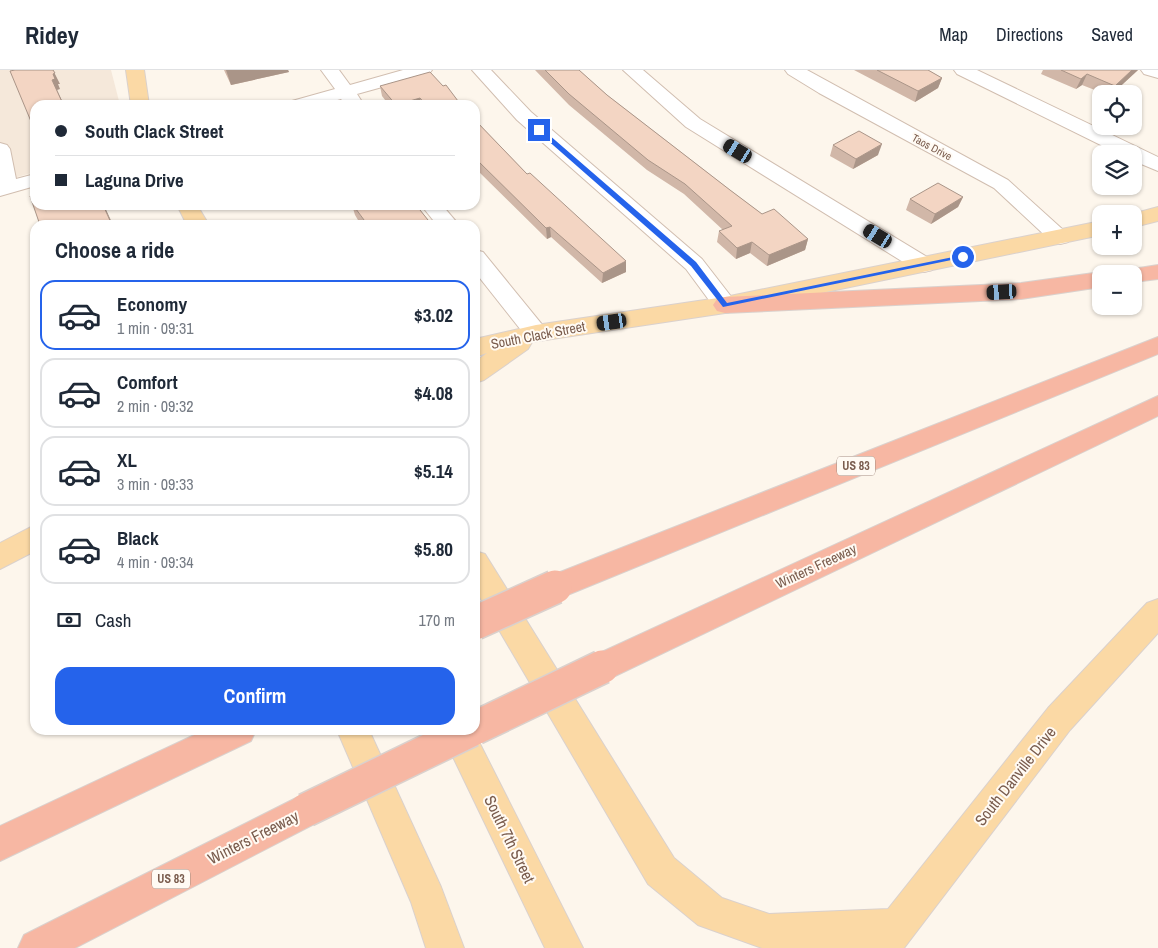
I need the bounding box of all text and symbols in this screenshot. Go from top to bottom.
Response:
text: Ridey [25,19,79,51]
text: Map [939,22,968,47]
text: Directions [996,22,1063,47]
text: Saved [1091,22,1133,47]
map controls [1092,85,1142,315]
button: locate [1092,85,1142,135]
text: South Clack Street [85,118,224,144]
route end [528,119,550,141]
street label: Taos Drive [910,131,954,163]
car [721,137,754,165]
button: layers [1092,145,1142,195]
text: Laguna Drive [85,167,184,193]
button: + [1092,205,1142,255]
car [861,222,894,250]
text: Choose a ride [55,235,174,265]
route start [952,246,974,268]
button: − [1092,265,1142,315]
car [986,284,1017,300]
text: Economy [117,291,187,317]
icon: car [57,293,102,338]
text: $3.02 [414,302,453,328]
car [596,312,627,332]
text: 1 min · 09:31 [117,317,194,339]
street label: South Clack Street [489,317,587,353]
text: Comfort [117,369,178,395]
icon: car [57,371,102,416]
text: $4.08 [414,380,453,406]
text: 2 min · 09:32 [117,395,194,417]
text: XL [117,447,137,473]
icon: car [57,449,102,494]
road number: US 83 [837,456,875,476]
text: $5.14 [414,458,453,484]
text: 3 min · 09:33 [117,473,194,495]
text: Black [117,525,159,551]
icon: car [57,527,102,572]
text: $5.80 [414,536,453,562]
street label: Winters Freeway [773,539,859,592]
text: 4 min · 09:34 [117,551,194,573]
icon: cash [55,606,83,634]
text: Cash [95,607,131,633]
text: 170 m [419,609,455,631]
button: Confirm [55,667,455,725]
street label: South Danville Drive [969,722,1061,830]
street label: South 7th Street [479,792,541,887]
street label: Winters Freeway [204,804,303,869]
road number: US 83 [152,870,190,889]

